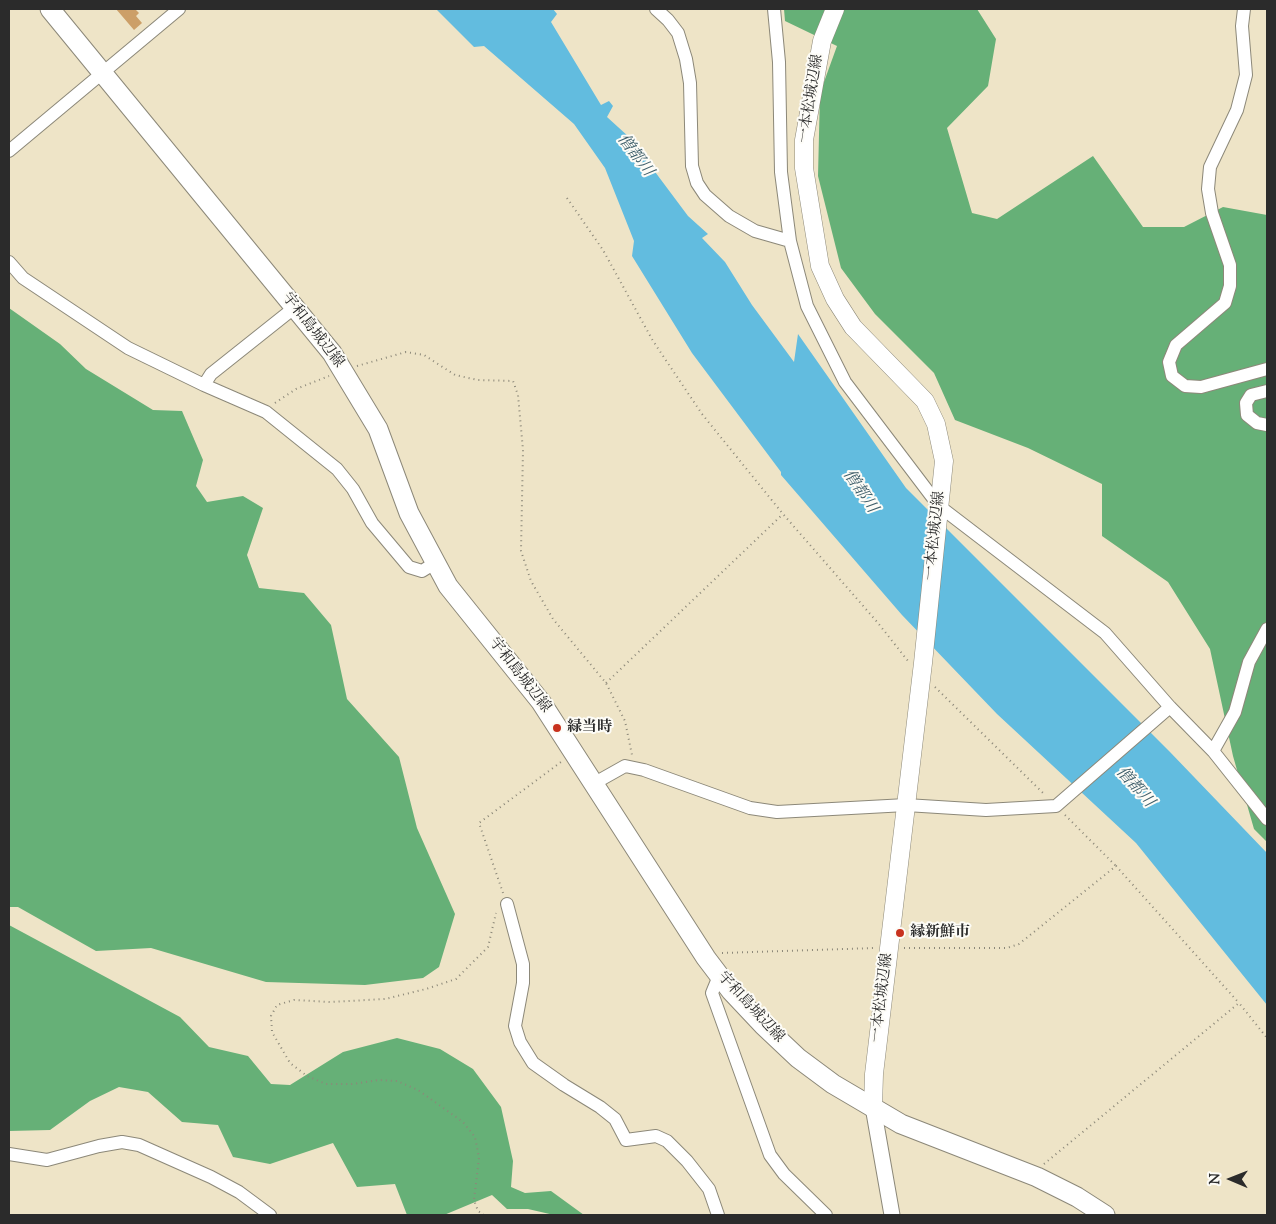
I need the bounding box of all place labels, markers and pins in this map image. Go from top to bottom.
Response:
place label: 緑当時 [567,719,612,737]
marker: 緑当時 [551,722,563,734]
place label: 縁新鮮市 [910,924,970,942]
marker: 縁新鮮市 [894,927,906,939]

